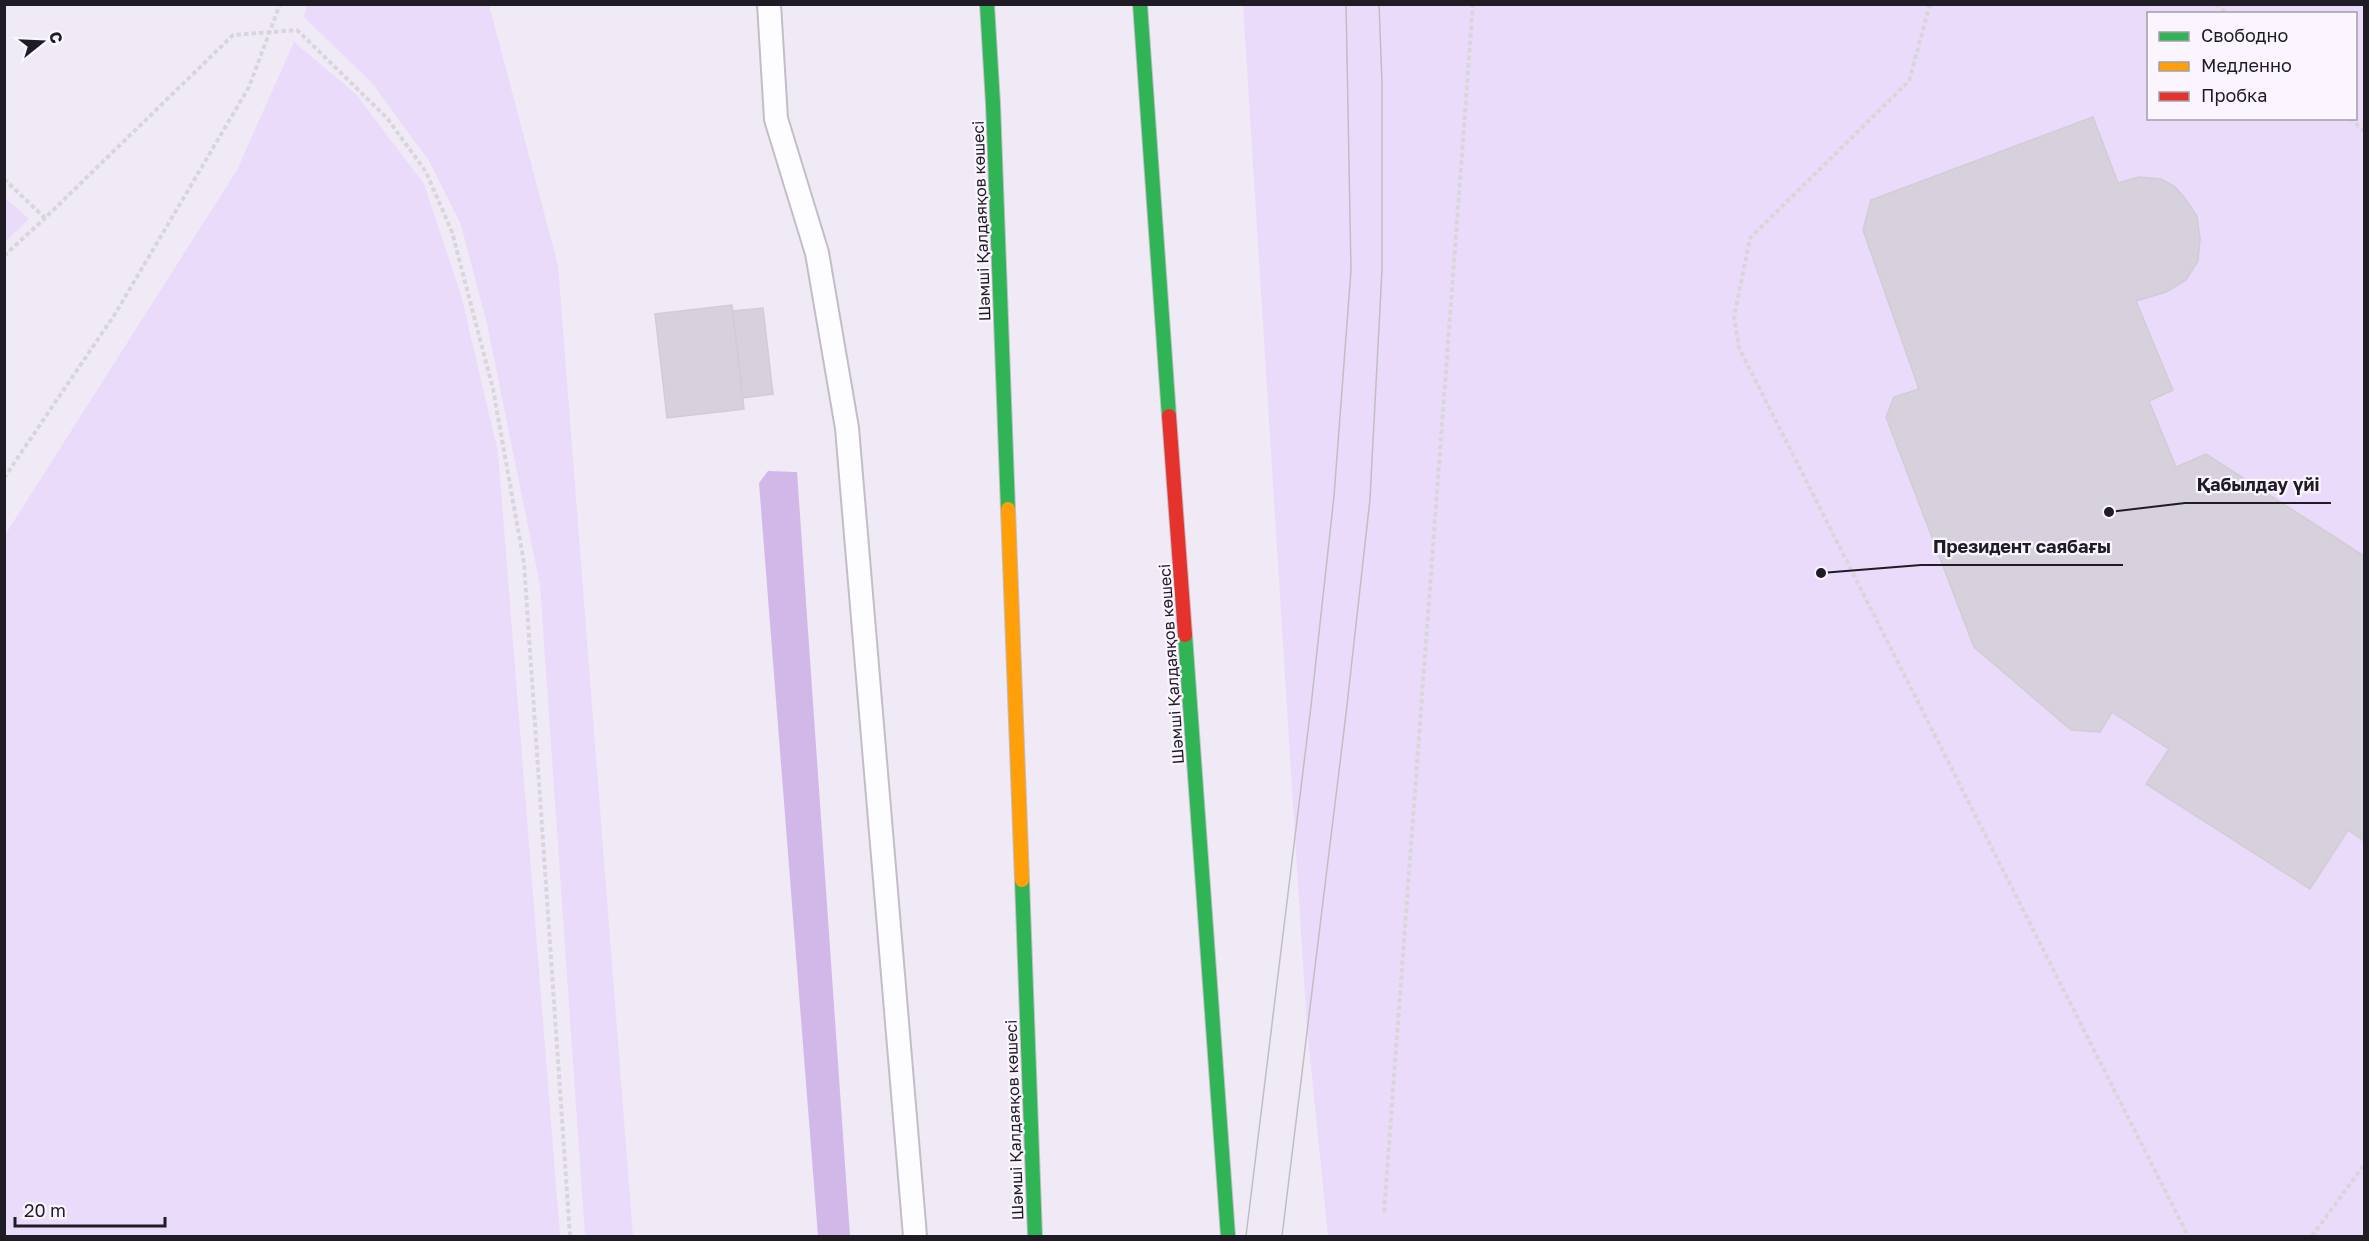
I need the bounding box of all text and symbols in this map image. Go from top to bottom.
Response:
north arrow [12,12,72,72]
legend [2147,12,2357,120]
text: Свободно [2201,24,2288,46]
text: С [45,29,68,46]
text: Медленно [2201,54,2292,76]
text: Пробка [2201,84,2267,106]
street label: Шәмші Қалдаяқов көшесі [968,120,994,322]
callout: Қабылдау үйі [2185,467,2331,503]
text: Қабылдау үйі [2197,473,2319,495]
callout: Президент саябағы [1921,529,2123,565]
text: Президент саябағы [1933,535,2111,557]
street label: Шәмші Қалдаяқов көшесі [1154,563,1188,765]
street label: Шәмші Қалдаяқов көшесі [1001,1019,1027,1221]
scale bar [15,1190,165,1228]
text: 20 m [24,1199,66,1221]

